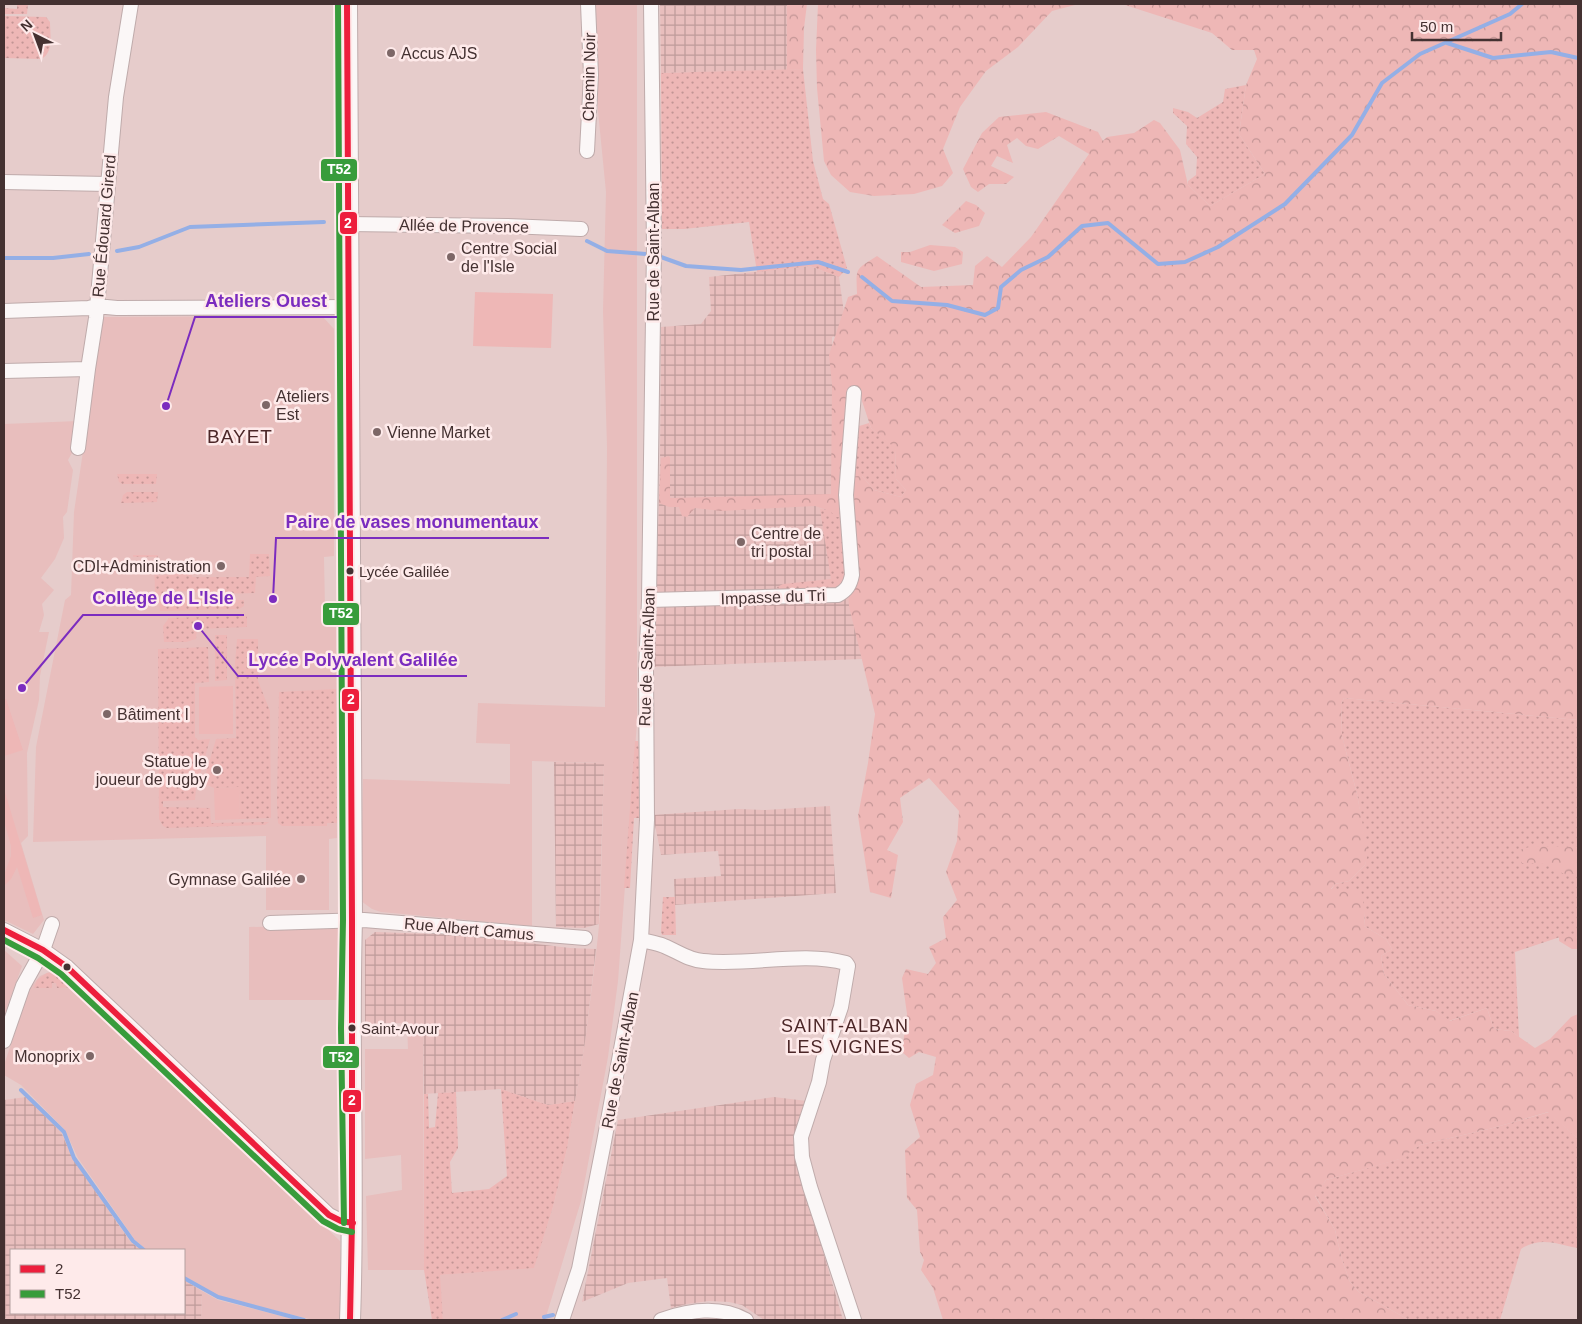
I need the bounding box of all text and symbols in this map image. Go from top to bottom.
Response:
north arrow [10,10,60,60]
scale bar [1412,10,1501,42]
text: N [17,16,35,35]
text: 50 m [1420,18,1453,35]
street label: Chemin Noir [580,32,598,122]
place label: Accus AJS [401,45,477,62]
marker: Accus AJS [385,47,397,59]
street label: Rue Édouard Girerd [88,154,119,298]
line badge: T52 [320,158,358,182]
text: T52 [327,161,351,177]
street label: Rue de Saint-Alban [645,183,662,321]
line badge: 2 [339,211,358,235]
text: 2 [344,215,352,231]
street label: Allée de Provence [399,216,529,236]
place label: Centre Social de l'Isle [461,240,557,275]
marker: Centre Social de l'Isle [445,251,457,263]
callout: Ateliers Ouest [195,284,337,317]
text: Ateliers Ouest [205,291,327,311]
place label: Ateliers Est [276,388,329,423]
marker: Ateliers Est [260,399,272,411]
place label: Vienne Market [387,424,490,441]
district label: BAYET [207,426,273,447]
marker: Vienne Market [371,426,383,438]
callout: Paire de vases monumentaux [276,505,549,538]
text: Paire de vases monumentaux [285,512,539,532]
place label: Centre de tri postal [751,525,821,560]
marker: Centre de tri postal [735,536,747,548]
place label: CDI+Administration [73,558,211,575]
marker: CDI+Administration [215,560,227,572]
place label: Lycée Galilée [359,563,449,580]
marker: Lycée Galilée [345,566,355,576]
callout: Collège de L'Isle [83,582,244,615]
street label: Rue de Saint-Alban [636,587,658,727]
street label: Impasse du Tri [720,587,826,607]
text: Collège de L'Isle [92,588,234,608]
line badge: T52 [322,602,360,626]
text: T52 [329,605,353,621]
callout: Lycée Polyvalent Galilée [238,643,467,676]
text: Lycée Polyvalent Galilée [248,650,458,670]
line badge: 2 [341,688,360,712]
text: 2 [347,691,355,707]
place label: Bâtiment I [117,706,189,723]
marker: Bâtiment I [101,708,113,720]
place label: Statue le joueur de rugby [95,753,207,788]
marker: Statue le joueur de rugby [211,764,223,776]
place label: Gymnase Galilée [168,871,291,888]
marker: Gymnase Galilée [295,873,307,885]
street label: Rue Albert Camus [404,915,534,943]
unlabelled marker [62,962,72,972]
street label: Rue de Saint-Alban [598,990,642,1130]
district label: SAINT-ALBAN LES VIGNES [781,1016,909,1057]
place label: Saint-Avour [361,1020,439,1037]
marker: Saint-Avour [347,1023,357,1033]
line badge: T52 [322,1045,360,1069]
place label: Monoprix [14,1048,80,1065]
text: T52 [329,1049,353,1065]
marker: Monoprix [84,1050,96,1062]
line badge: 2 [342,1089,362,1113]
text: 2 [348,1092,356,1108]
legend [10,1249,185,1314]
text: 2 [55,1260,63,1277]
text: T52 [55,1285,81,1302]

